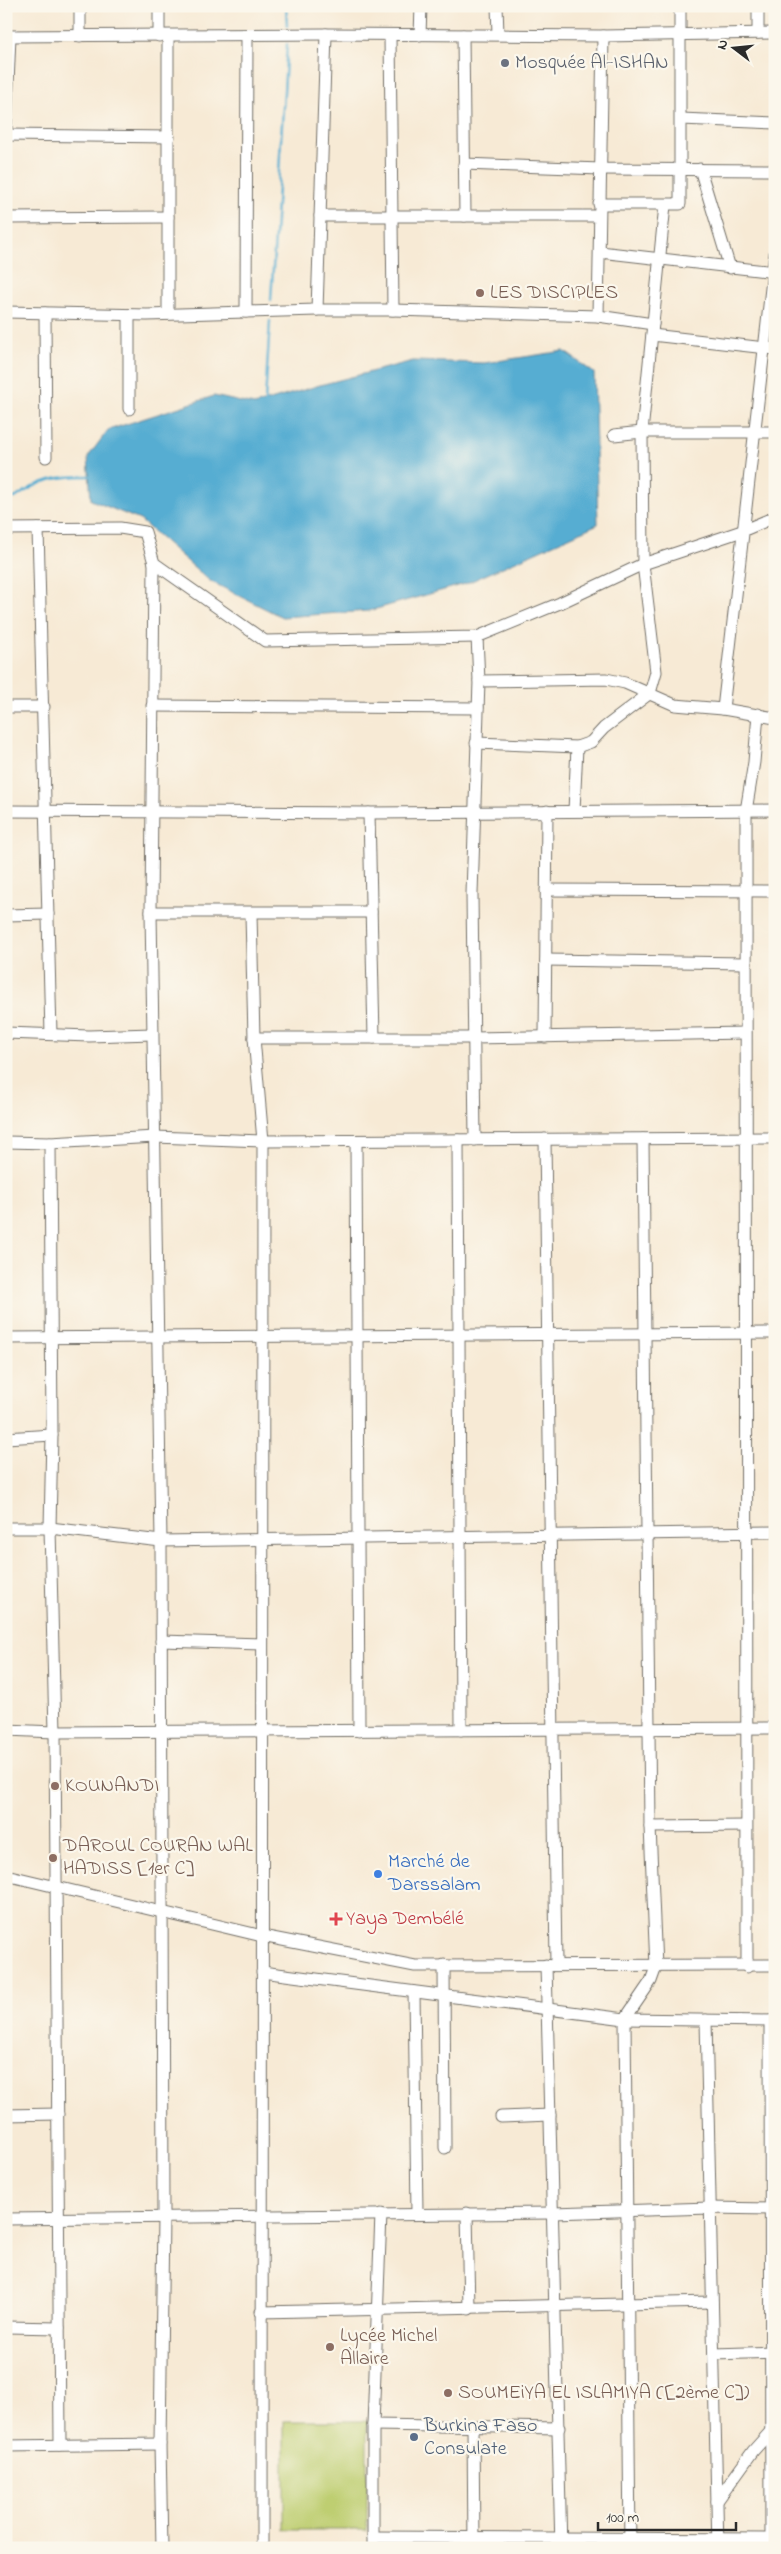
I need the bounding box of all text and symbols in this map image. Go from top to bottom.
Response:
north arrow [708,22,758,72]
text: N [712,37,734,52]
place label: Mosquée Al-ISHAN [515,49,669,78]
marker: Mosquée Al-ISHAN [499,57,511,69]
place label: LES DISCIPLES [490,279,618,308]
marker: LES DISCIPLES [474,287,486,299]
place label: KOUNANDI [65,1772,159,1801]
marker: KOUNANDI [49,1780,61,1792]
place label: DAROUL COURAN WAL HADISS [1er C] [62,1832,253,1884]
place label: Marché de Darssalam [387,1848,481,1900]
marker: DAROUL COURAN WAL HADISS [1er C] [47,1852,59,1864]
marker: Marché de Darssalam [372,1868,384,1880]
place label: Yaya Dembélé [346,1905,464,1934]
marker: Yaya Dembélé [330,1913,342,1925]
place label: Lycée Michel Allaire [340,2322,437,2374]
marker: Lycée Michel Allaire [324,2341,336,2353]
place label: SOUMEiYA EL ISLAMIYA ([2ème C]) [458,2379,749,2408]
marker: SOUMEiYA EL ISLAMIYA ([2ème C]) [442,2387,454,2399]
place label: Burkina Faso Consulate [423,2412,537,2464]
marker: Burkina Faso Consulate [408,2431,420,2443]
scale bar [598,2499,736,2531]
text: 100 m [606,2507,639,2529]

